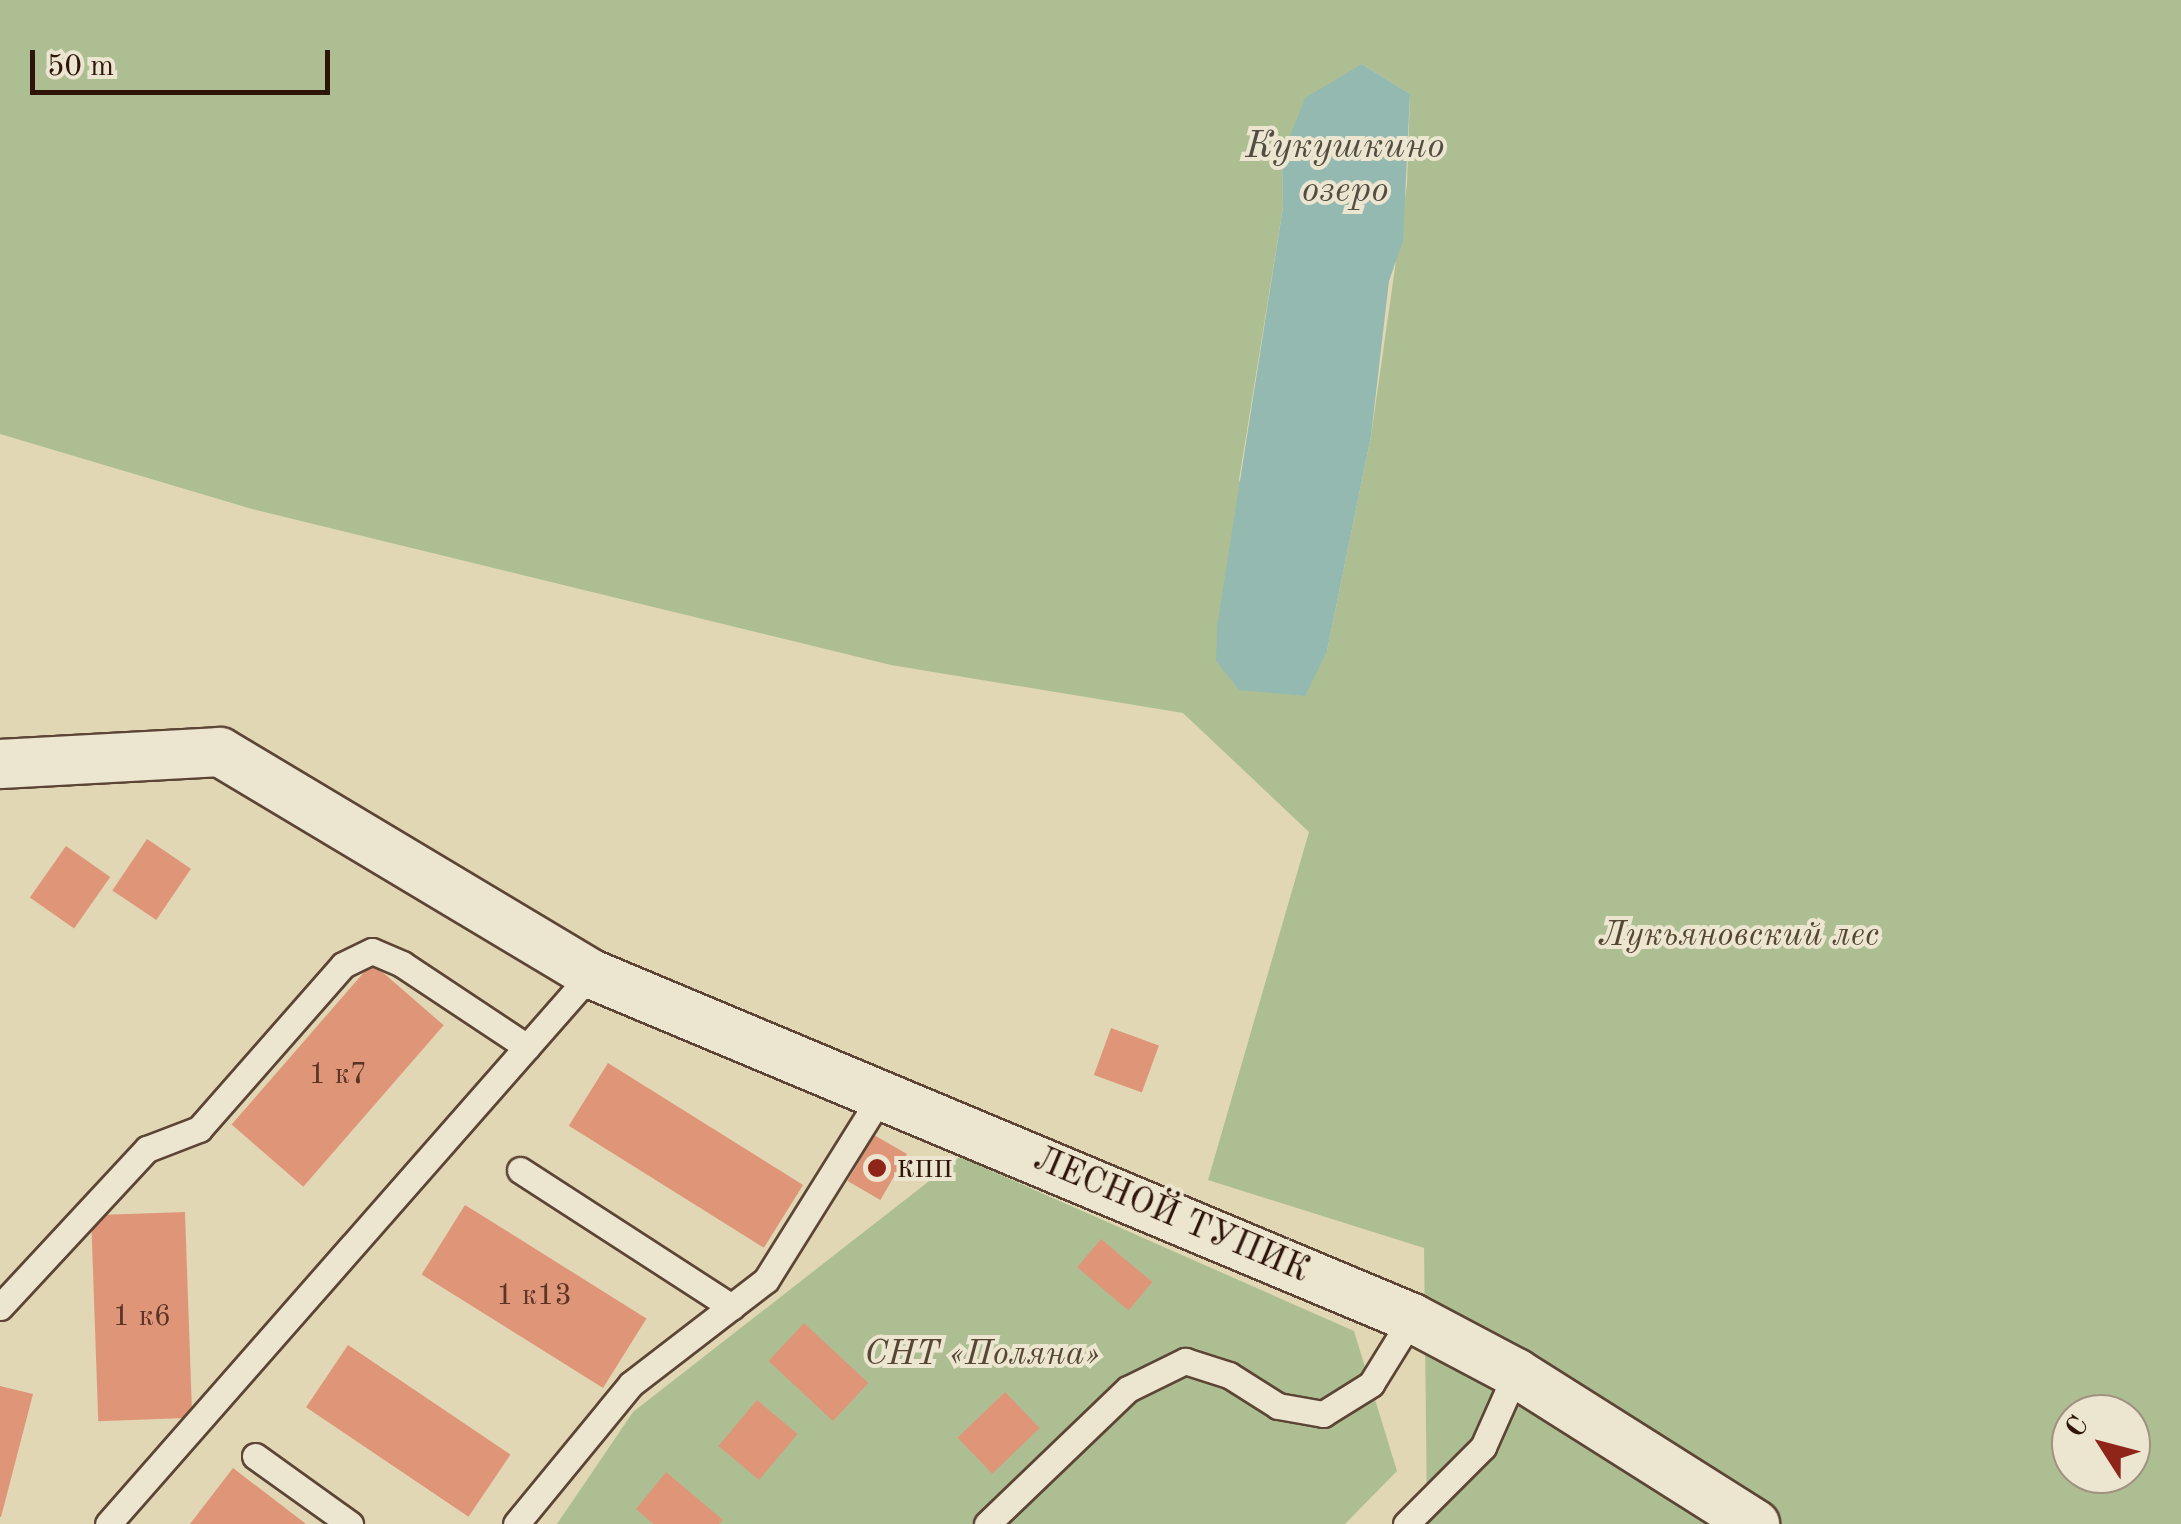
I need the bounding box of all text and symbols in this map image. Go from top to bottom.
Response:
scale bar [35,30,335,92]
text: 50 m [47,52,114,82]
water label: Кукушкино озеро [1246,125,1444,214]
park label: Лукьяновский лес [1598,915,1880,957]
house number: 1 к7 [309,1057,367,1093]
street label: ЛЕСНОЙ ТУПИК [1027,1139,1315,1293]
place label: кпп [897,1147,953,1189]
marker: кпп [866,1157,888,1179]
house number: 1 к13 [496,1278,572,1314]
house number: 1 к6 [113,1299,171,1335]
park label: СНТ «Поляна» [864,1334,1100,1376]
north arrow [2051,1394,2151,1494]
text: С [2062,1412,2095,1443]

